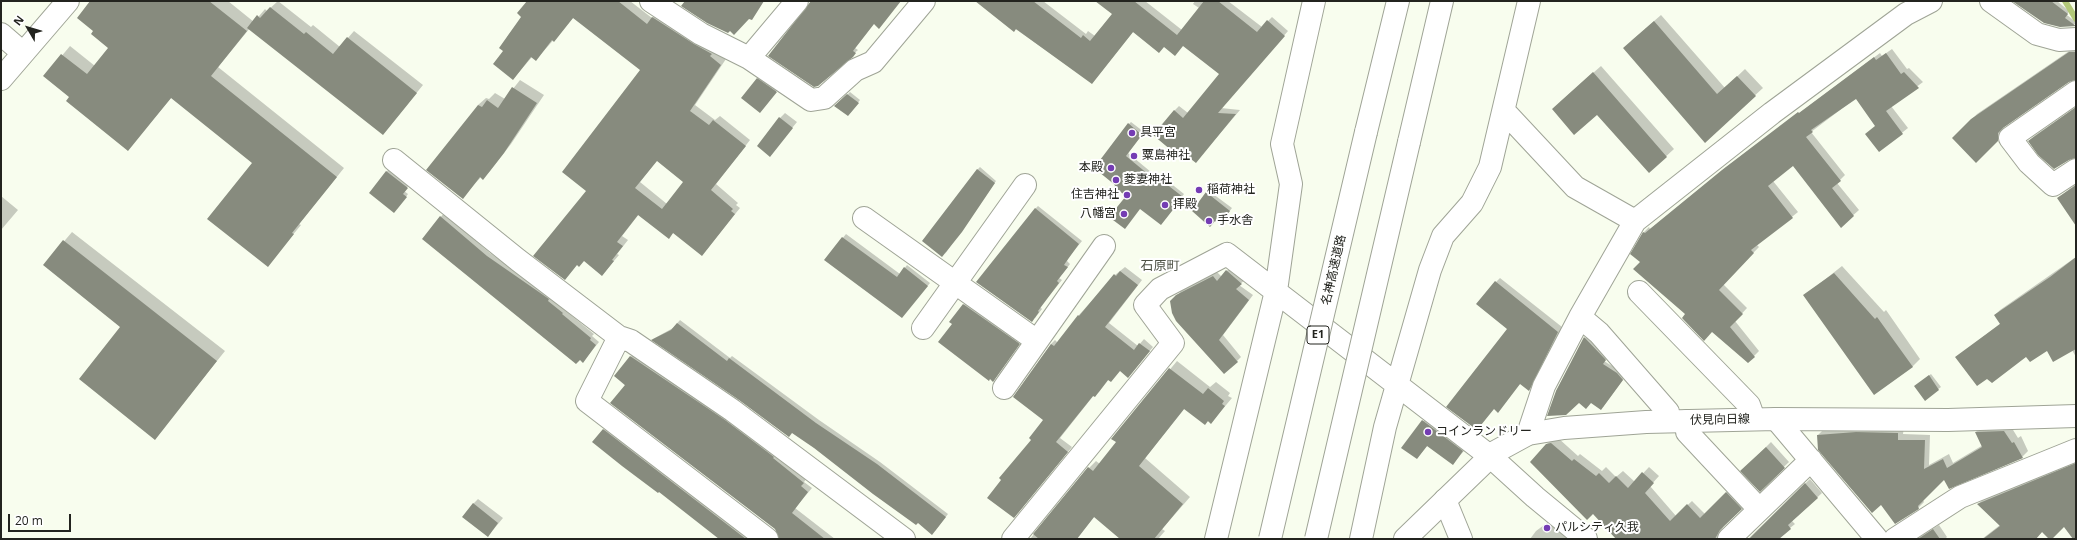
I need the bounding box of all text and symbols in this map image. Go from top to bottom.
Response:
north arrow [8,8,48,48]
text: N [9,12,27,28]
place label: 具平宮 [1140,126,1176,140]
marker: 具平宮 [1127,128,1137,138]
place label: 粟島神社 [1142,149,1190,163]
marker: 粟島神社 [1129,151,1139,161]
place label: 本殿 [1079,161,1103,175]
marker: 本殿 [1106,163,1116,173]
place label: 菱妻神社 [1124,173,1172,187]
marker: 菱妻神社 [1111,175,1121,185]
place label: 稲荷神社 [1207,183,1255,197]
marker: 稲荷神社 [1194,185,1204,195]
place label: 住吉神社 [1071,188,1119,202]
marker: 住吉神社 [1122,190,1132,200]
place label: 拝殿 [1173,198,1197,212]
marker: 拝殿 [1160,200,1170,210]
place label: 八幡宮 [1080,207,1116,221]
marker: 八幡宮 [1119,209,1129,219]
place label: 手水舎 [1217,214,1253,228]
marker: 手水舎 [1204,216,1214,226]
street label: 名神高速道路 [1319,233,1349,307]
district label: 石原町 [1141,258,1179,274]
road number: E1 [1307,326,1329,344]
street label: 伏見向日線 [1690,412,1750,428]
place label: コインランドリー [1436,425,1532,439]
marker: コインランドリー [1423,427,1433,437]
scale bar [10,506,73,532]
text: 20 m [15,512,43,529]
place label: パルシティ久我 [1555,521,1639,535]
marker: パルシティ久我 [1542,523,1552,533]

